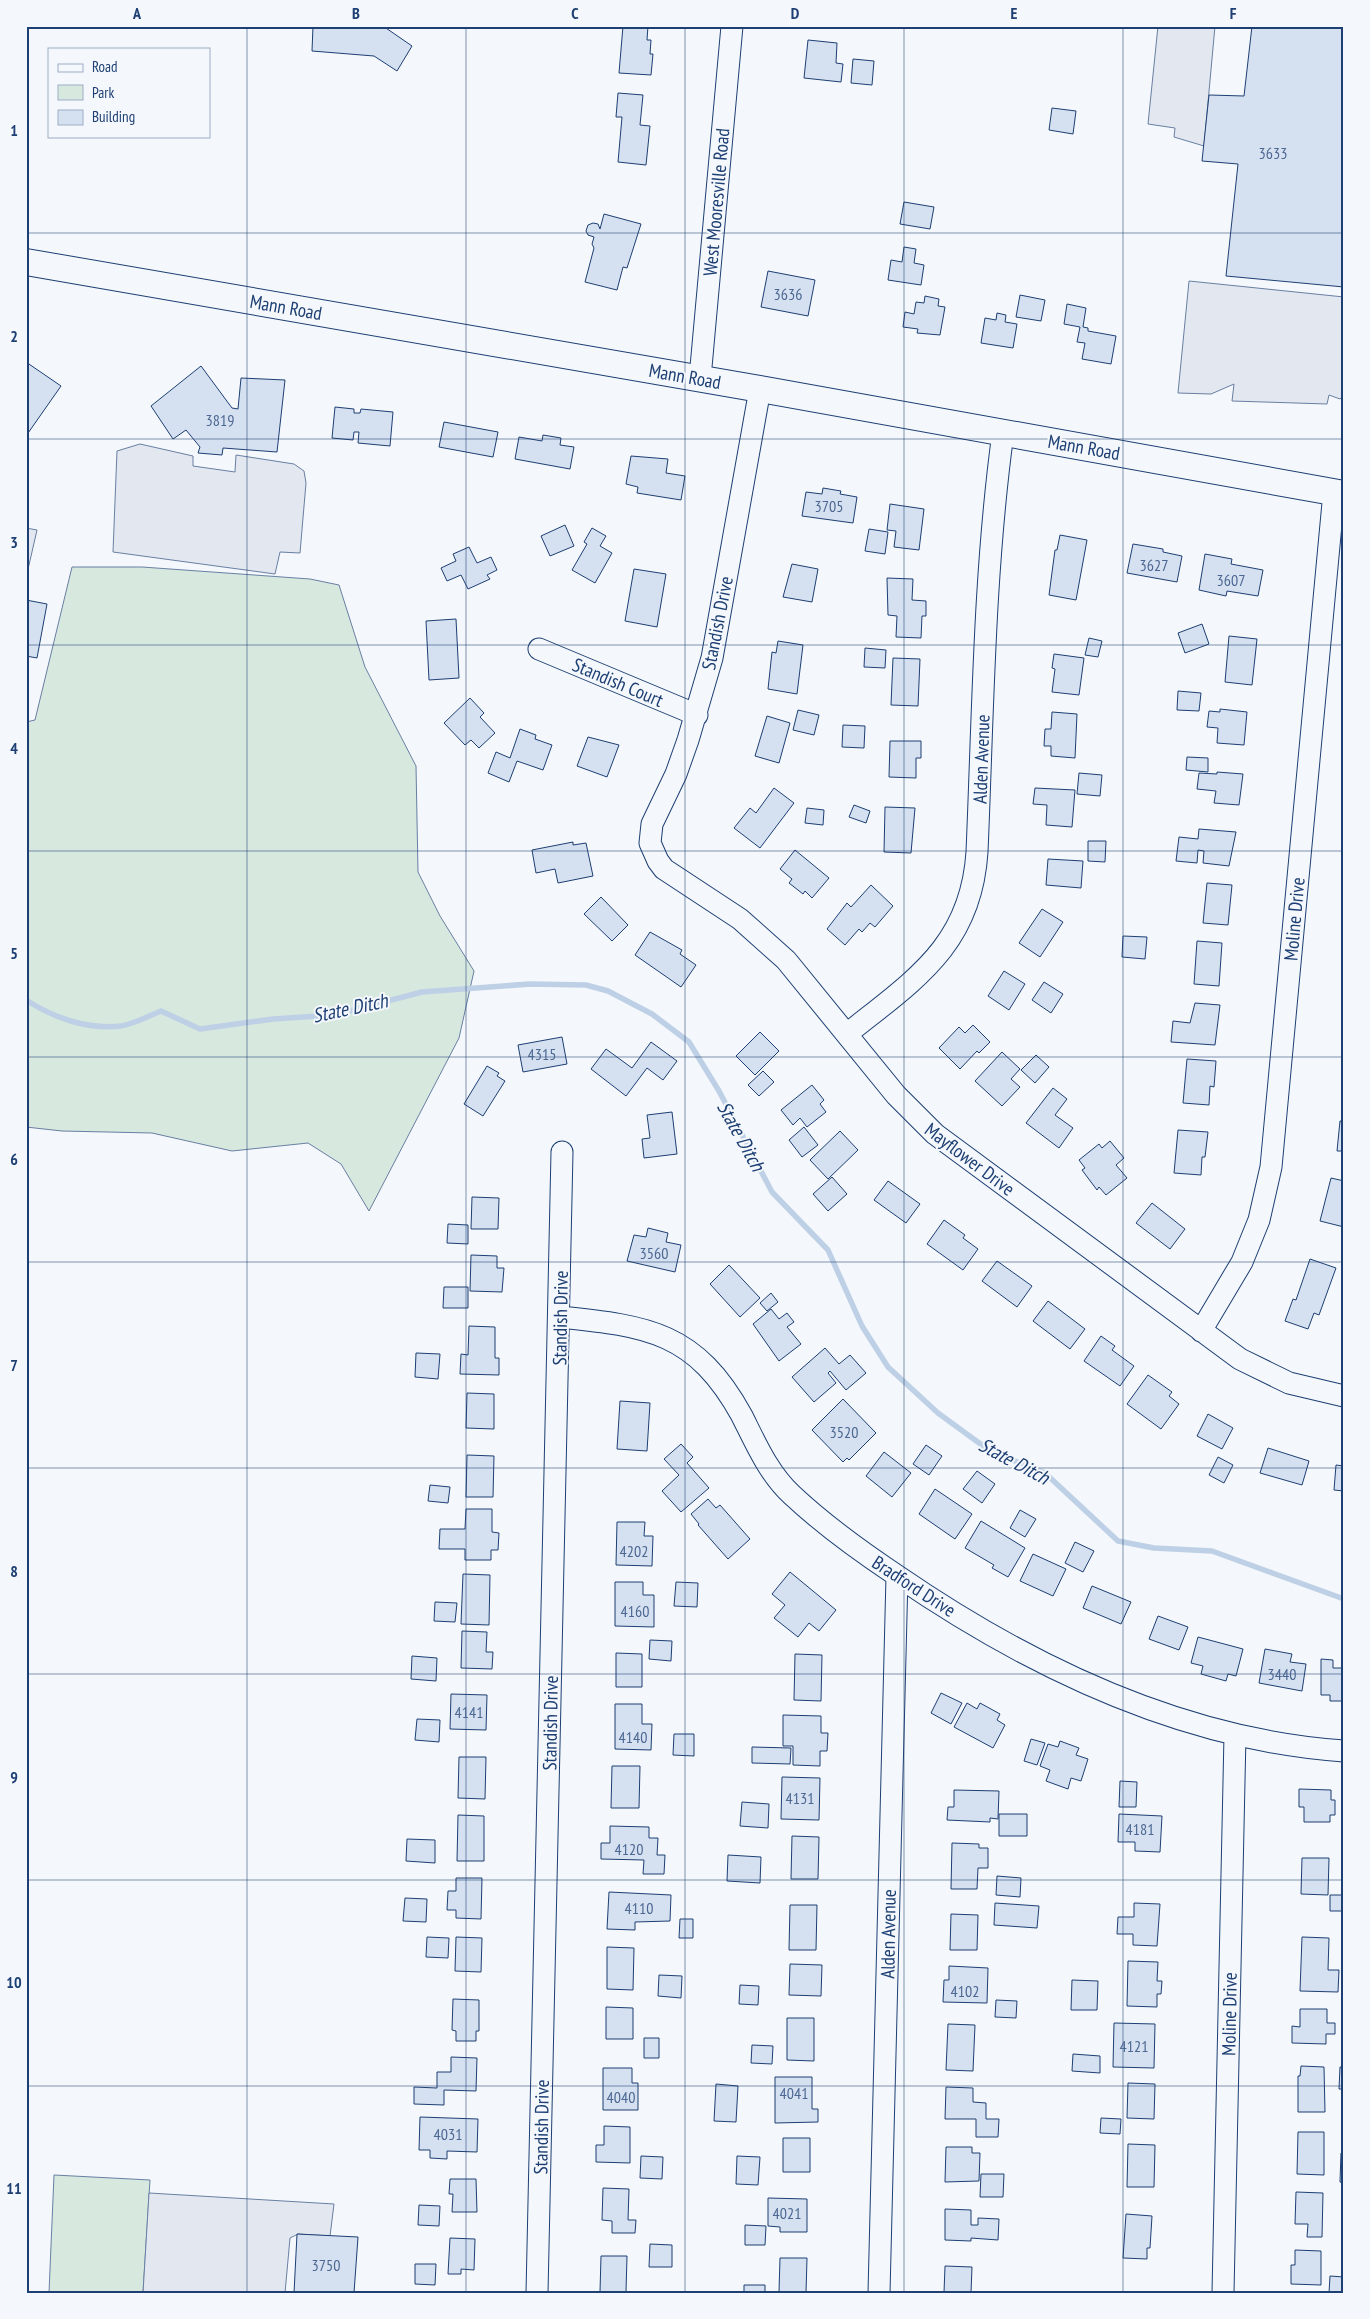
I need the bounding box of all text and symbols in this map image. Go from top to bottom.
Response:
text: A [132,3,142,23]
text: B [352,3,360,23]
text: C [571,3,579,23]
text: D [791,3,800,23]
text: E [1011,3,1018,23]
text: F [1230,3,1237,23]
legend [48,48,210,138]
text: Road [92,57,118,76]
text: Park [92,83,114,102]
text: Building [92,107,135,126]
text: 1 [10,120,18,140]
street label: West Mooresville Road [698,127,734,277]
house number: 3633 [1259,143,1287,163]
house number: 3636 [774,284,802,304]
street label: Mann Road [248,289,324,325]
text: 2 [10,326,18,346]
street label: Mann Road [647,358,723,394]
house number: 3819 [206,410,234,430]
street label: Mann Road [1046,429,1122,465]
house number: 3705 [815,496,843,516]
text: 3 [10,532,18,552]
house number: 3627 [1140,555,1168,575]
house number: 3607 [1217,570,1245,590]
street label: Standish Drive [696,574,738,672]
street label: Standish Court [569,652,668,712]
street label: Alden Avenue [967,714,995,804]
text: 4 [10,738,18,758]
street label: Moline Drive [1278,876,1310,962]
text: 5 [10,943,18,963]
water label: State Ditch [310,987,391,1029]
house number: 4315 [528,1044,556,1064]
water label: State Ditch [711,1096,771,1177]
street label: Mayflower Drive [920,1117,1020,1201]
text: 6 [10,1149,18,1169]
house number: 3560 [640,1243,668,1263]
street label: Standish Drive [547,1270,573,1366]
text: 7 [10,1355,18,1375]
house number: 3520 [830,1422,858,1442]
water label: State Ditch [974,1432,1055,1491]
house number: 4202 [620,1541,648,1561]
street label: Bradford Drive [868,1550,960,1622]
text: 8 [10,1561,18,1581]
house number: 4160 [621,1601,649,1621]
house number: 3440 [1268,1664,1296,1684]
street label: Standish Drive [537,1675,563,1771]
house number: 4141 [455,1702,483,1722]
house number: 4140 [619,1727,647,1747]
text: 9 [10,1767,18,1787]
house number: 4131 [786,1788,814,1808]
house number: 4181 [1126,1819,1154,1839]
house number: 4120 [615,1839,643,1859]
street label: Alden Avenue [875,1889,901,1979]
house number: 4110 [625,1898,653,1918]
text: 10 [6,1972,22,1992]
street label: Moline Drive [1216,1972,1242,2056]
house number: 4102 [951,1981,979,2001]
house number: 4121 [1120,2036,1148,2056]
street label: Standish Drive [528,2079,554,2175]
house number: 4041 [780,2083,808,2103]
house number: 4040 [607,2087,635,2107]
house number: 4031 [434,2124,462,2144]
text: 11 [6,2178,22,2198]
house number: 4021 [773,2203,801,2223]
house number: 3750 [312,2255,340,2275]

